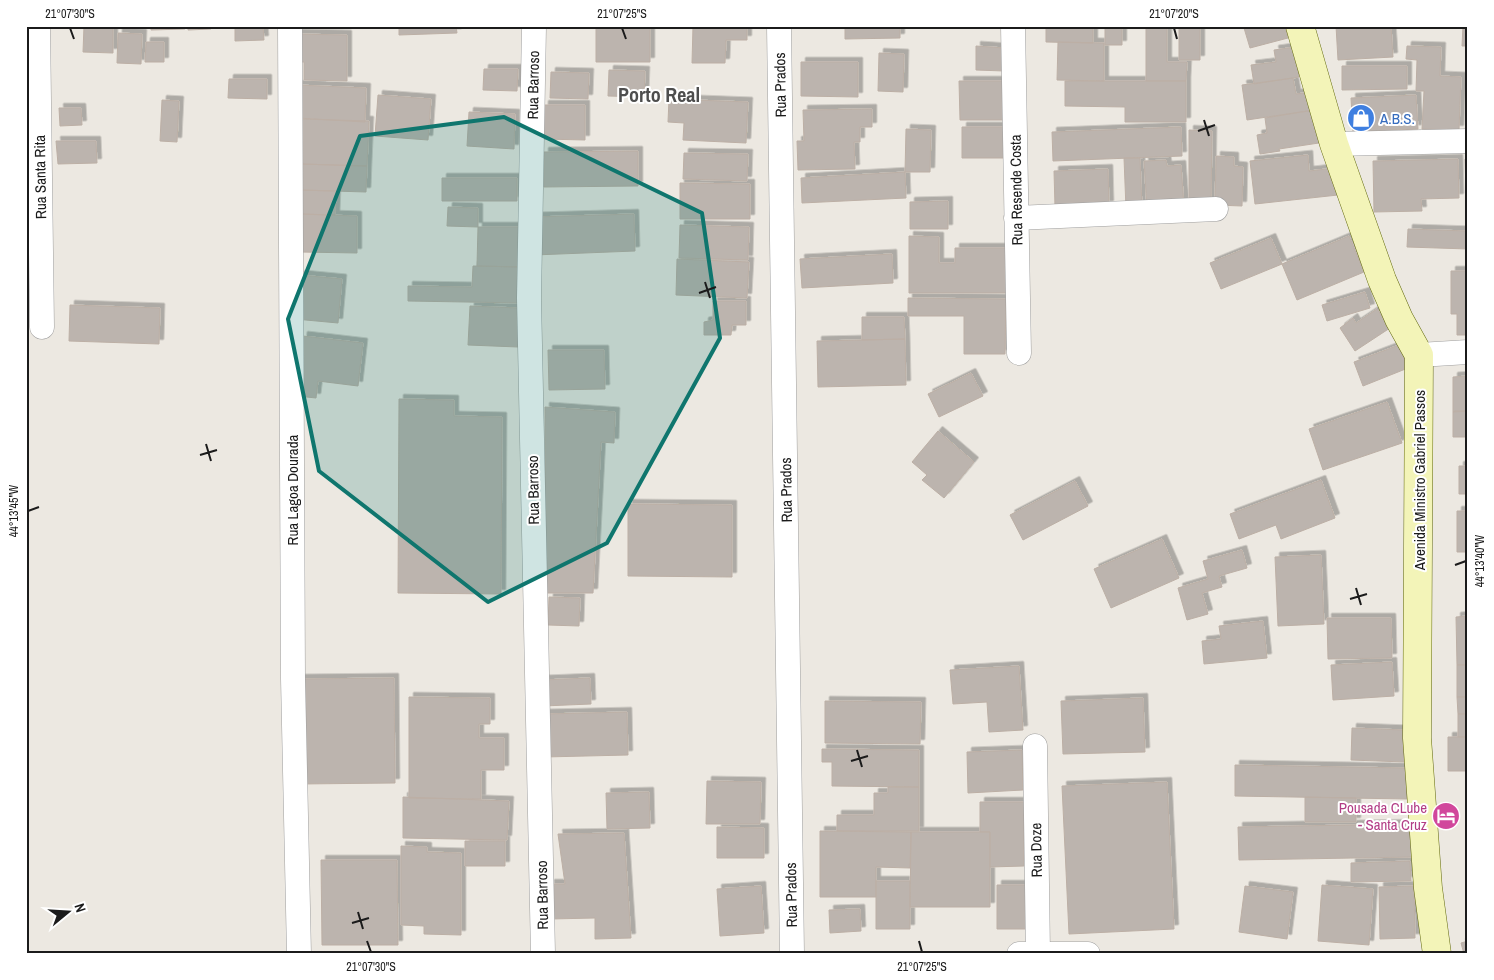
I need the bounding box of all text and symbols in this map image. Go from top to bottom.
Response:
text: 21°07'30"S [45,6,95,22]
text: 21°07'25"S [597,6,647,22]
text: 21°07'20"S [1149,6,1199,22]
street label: Rua Barroso [522,50,544,120]
street label: Rua Prados [769,52,791,118]
district label: Porto Real [618,81,700,108]
shop icon: A.B.S. [1346,103,1376,133]
place label: A.B.S. [1379,108,1415,129]
street label: Rua Resende Costa [1005,134,1027,246]
street label: Rua Santa Rita [29,135,51,219]
street label: Avenida Ministro Gabriel Passos [1409,390,1430,571]
street label: Rua Lagoa Dourada [282,434,303,545]
street label: Rua Barroso [522,455,544,525]
street label: Rua Prados [775,457,797,523]
text: 44°13'45"W [6,484,22,537]
text: 44°13'40"W [1472,534,1488,587]
place label: Pousada CLube - Santa Cruz [1339,797,1427,835]
hotel icon: Pousada CLube - Santa Cruz [1431,801,1461,831]
street label: Rua Doze [1025,822,1047,878]
street label: Rua Barroso [531,860,553,930]
street label: Rua Prados [780,862,802,928]
north arrow [42,888,92,938]
text: N [71,901,90,915]
text: 21°07'30"S [346,959,396,975]
text: 21°07'25"S [897,959,947,975]

